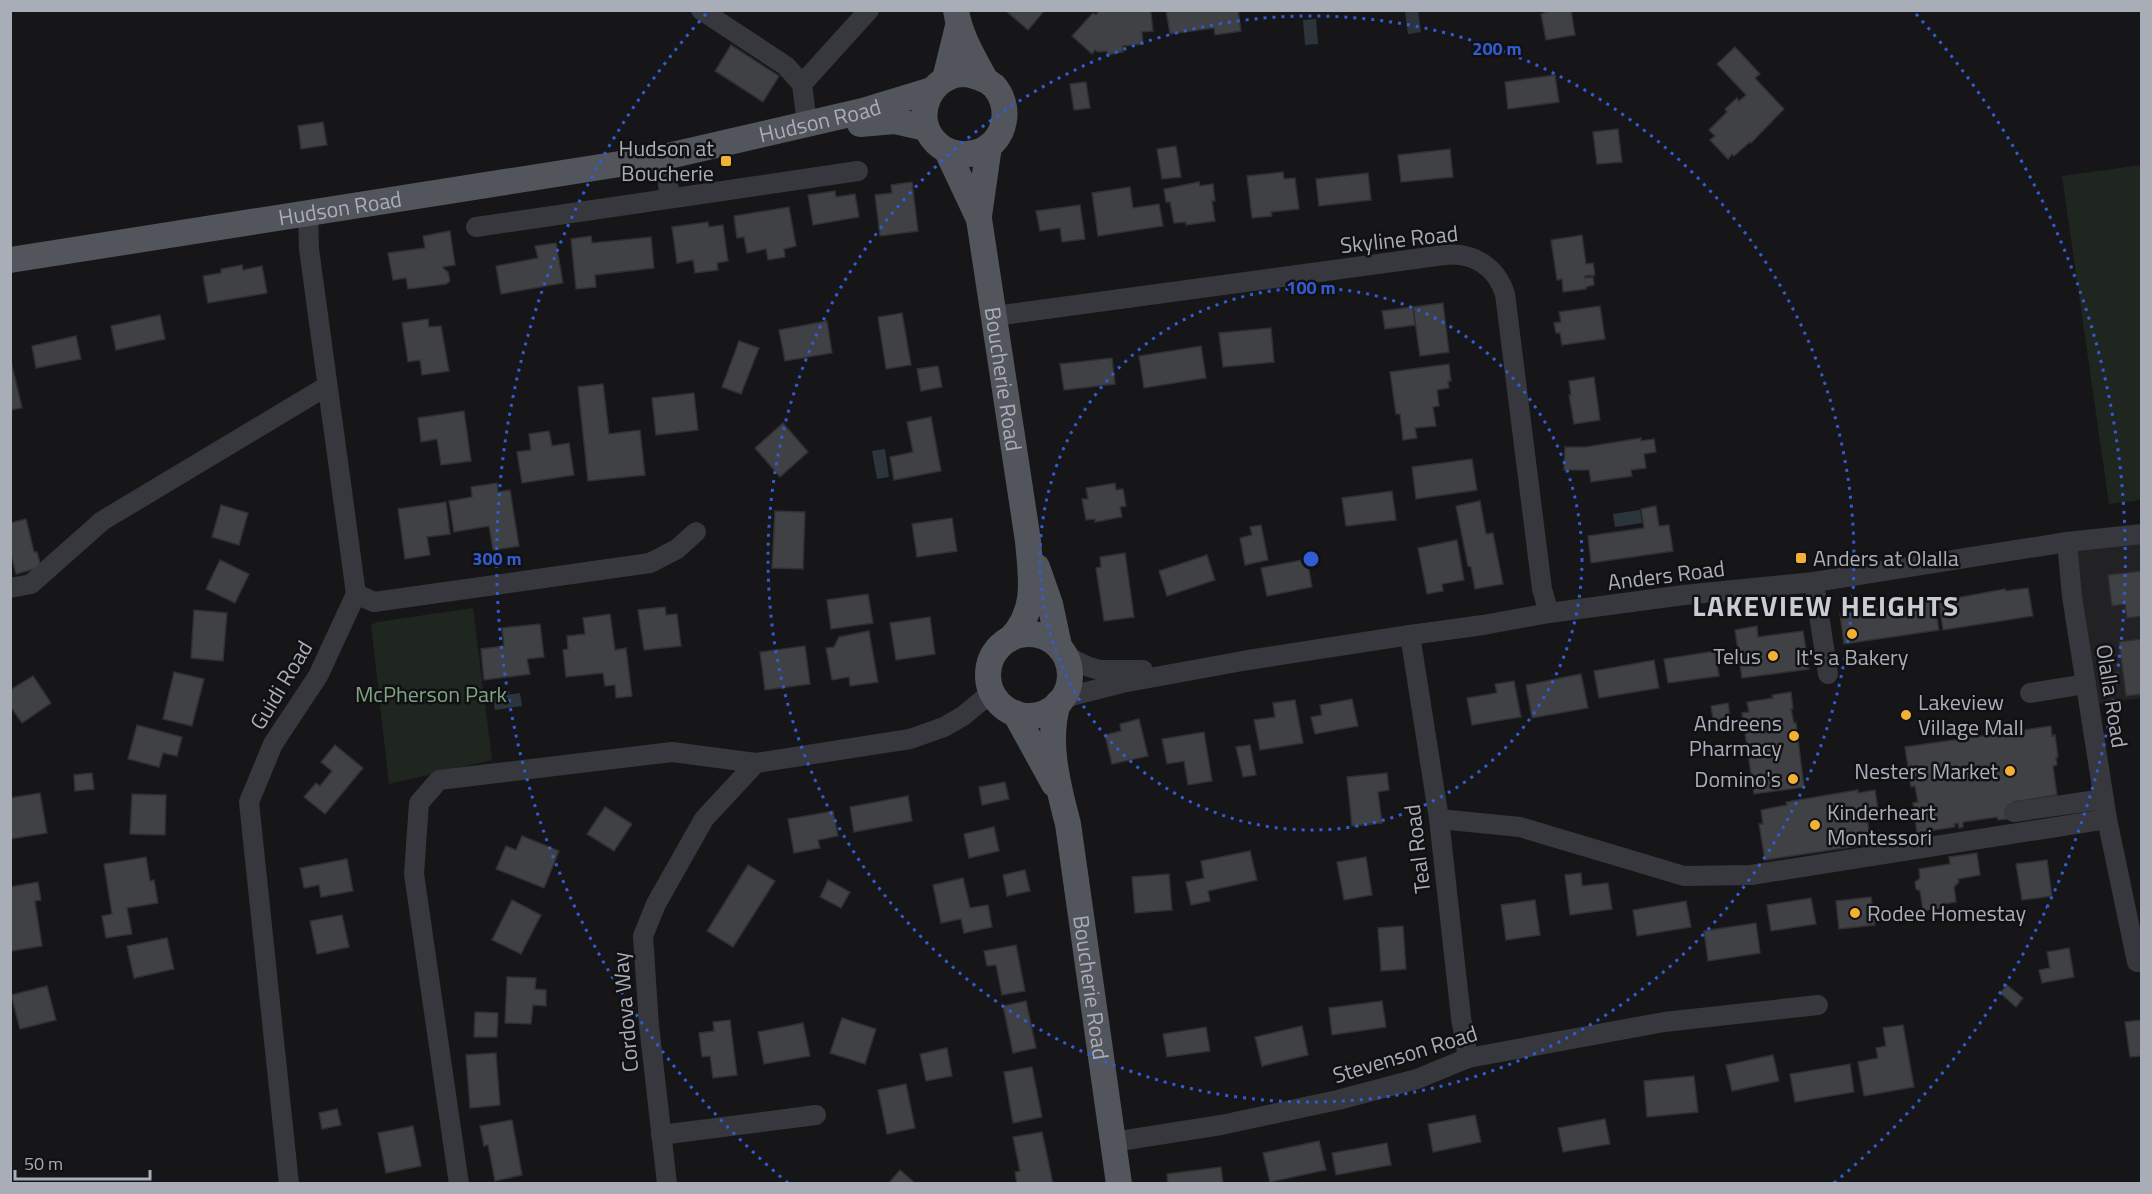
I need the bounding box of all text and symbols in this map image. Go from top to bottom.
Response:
text: 200 m [1472,35,1522,62]
street label: Hudson Road [755,90,885,152]
place label: Hudson at Boucherie [619,131,714,190]
marker: Hudson at Boucherie [719,154,733,168]
street label: Hudson Road [276,182,404,235]
street label: Skyline Road [1338,216,1460,262]
text: 100 m [1286,274,1336,301]
street label: Boucherie Road [976,305,1031,453]
place label: Anders at Olalla [1813,541,1959,575]
text: 300 m [472,545,522,572]
centre of rings [1301,549,1321,569]
street label: Anders Road [1605,551,1727,599]
marker: Anders at Olalla [1794,551,1808,565]
district label: LAKEVIEW HEIGHTS [1692,584,1960,627]
marker: It's a Bakery [1845,627,1859,641]
street label: Guidi Road [241,634,321,736]
place label: Telus [1713,639,1761,673]
place label: It's a Bakery [1796,640,1909,674]
street label: Olalla Road [2087,642,2137,750]
marker: Telus [1766,649,1780,663]
park label: McPherson Park [355,677,508,711]
place label: Lakeview Village Mall [1918,685,2024,744]
place label: Andreens Pharmacy [1689,706,1782,765]
marker: Lakeview Village Mall [1899,708,1913,722]
marker: Andreens Pharmacy [1787,729,1801,743]
place label: Nesters Market [1854,754,1998,788]
place label: Domino's [1694,762,1781,796]
marker: Nesters Market [2003,764,2017,778]
marker: Domino's [1786,772,1800,786]
place label: Kinderheart Montessori [1827,795,1936,854]
street label: Teal Road [1395,803,1439,895]
marker: Kinderheart Montessori [1808,818,1822,832]
place label: Rodee Homestay [1867,896,2026,930]
marker: Rodee Homestay [1848,906,1862,920]
street label: Boucherie Road [1064,913,1118,1062]
street label: Cordova Way [603,950,647,1074]
street label: Stevenson Road [1328,1016,1482,1092]
scale bar [15,1143,150,1181]
text: 50 m [24,1150,63,1177]

